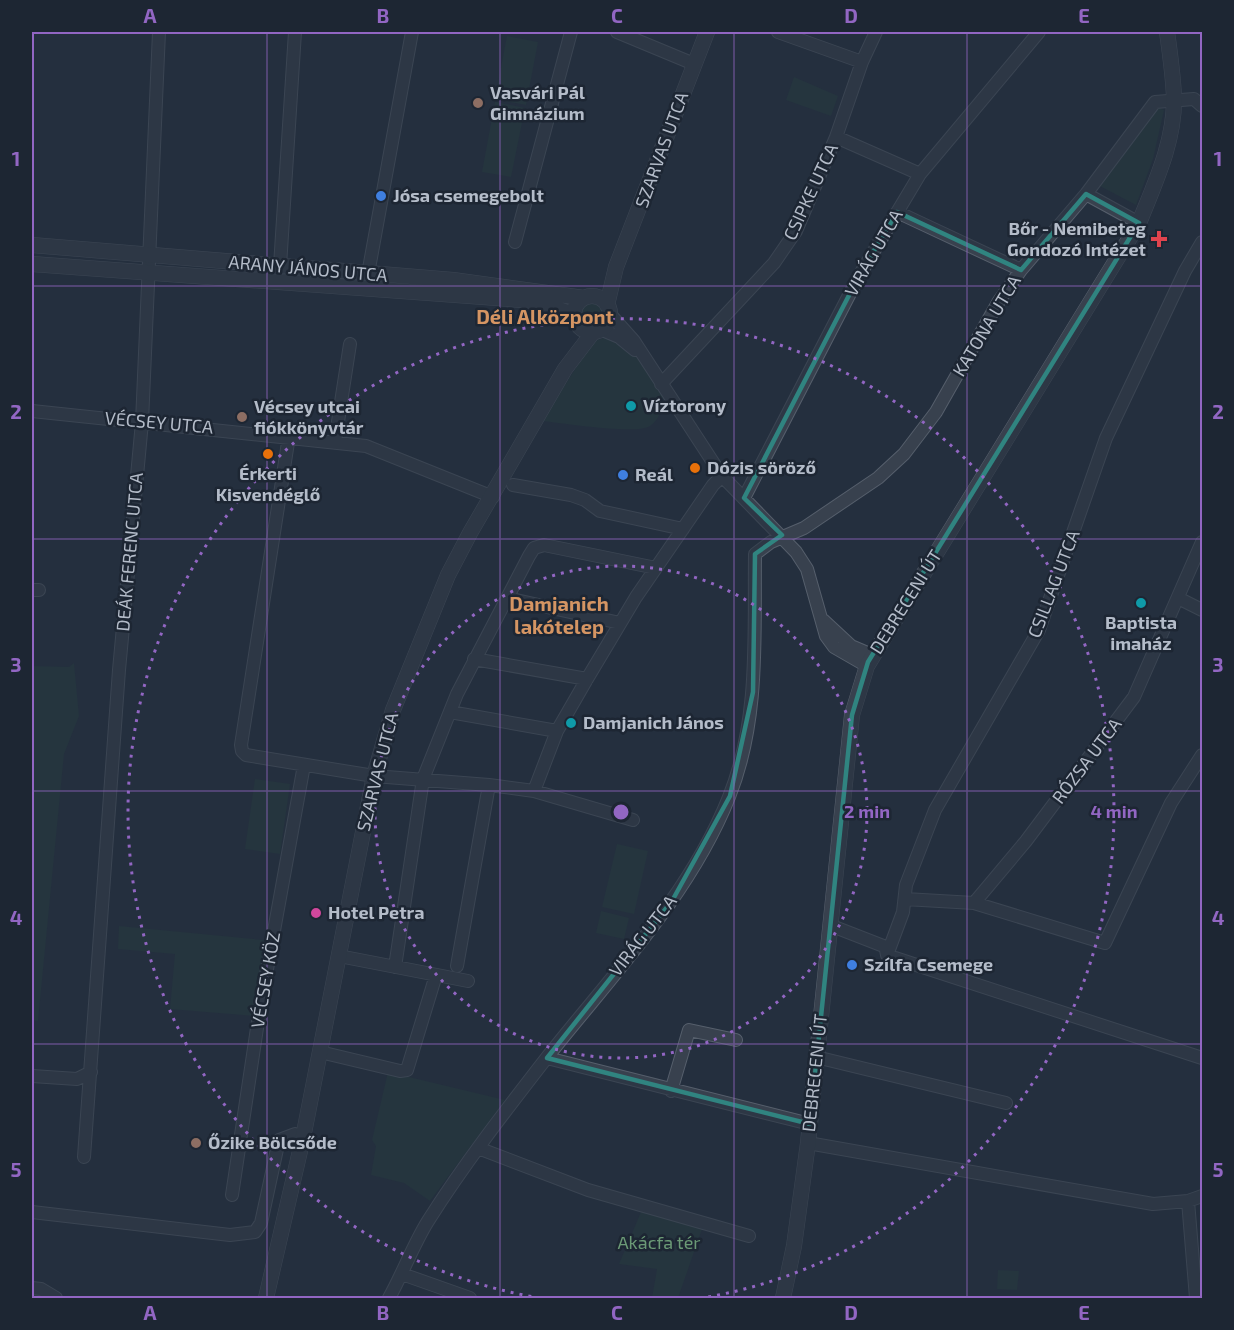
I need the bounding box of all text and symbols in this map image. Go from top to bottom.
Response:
text: A [143,3,157,27]
text: B [377,3,389,27]
text: C [611,3,623,27]
text: D [844,3,858,27]
text: E [1078,3,1090,27]
place label: Vasvári Pál Gimnázium [490,81,585,124]
street label: SZARVAS UTCA [630,88,693,211]
marker: Vasvári Pál Gimnázium [471,96,485,110]
street label: CSIPKE UTCA [778,139,842,243]
text: 1 [12,146,20,170]
text: 1 [1214,146,1222,170]
place label: Jósa csemegebolt [393,184,544,206]
marker: Jósa csemegebolt [374,189,388,203]
street label: VIRÁG UTCA [839,204,907,300]
place label: Bőr - Nemibeteg Gondozó Intézet [1007,217,1147,260]
marker: Bőr - Nemibeteg Gondozó Intézet [1150,230,1168,248]
street label: ARANY JÁNOS UTCA [228,250,389,286]
street label: KATONA UTCA [947,270,1025,380]
district label: Déli Alközpont [476,304,614,328]
place label: Víztorony [643,394,727,416]
place label: Vécsey utcai fiókkönyvtár [254,395,364,438]
text: 2 [10,399,22,423]
marker: Víztorony [624,399,638,413]
text: 2 [1212,399,1224,423]
street label: VÉCSEY UTCA [104,406,215,438]
marker: Vécsey utcai fiókkönyvtár [235,410,249,424]
marker: Érkerti Kisvendéglő [261,447,275,461]
place label: Dózis söröző [707,456,816,478]
marker: Dózis söröző [688,461,702,475]
place label: Érkerti Kisvendéglő [216,462,320,505]
place label: Reál [635,463,673,485]
marker: Reál [616,468,630,482]
street label: DEÁK FERENC UTCA [111,471,147,632]
street label: CSILLAG UTCA [1022,526,1084,641]
street label: DEBRECENI ÚT [864,545,946,658]
district label: Damjanich lakótelep [509,591,609,638]
marker: Baptista imaház [1134,596,1148,610]
place label: Baptista imaház [1105,611,1177,654]
text: 3 [10,652,22,676]
text: 3 [1212,652,1224,676]
street label: SZARVAS UTCA [352,709,403,834]
place label: Damjanich János [583,711,724,733]
street label: RÓZSA UTCA [1047,713,1126,808]
marker: Damjanich János [564,716,578,730]
text: 2 min [844,800,890,822]
text: 4 min [1091,800,1138,822]
centre of rings [611,802,631,822]
street label: VIRÁG UTCA [604,890,681,980]
place label: Hotel Petra [328,901,424,923]
text: 4 [10,905,23,929]
text: 4 [1212,905,1225,929]
marker: Hotel Petra [309,906,323,920]
street label: VÉCSEY KÖZ [246,930,284,1030]
place label: Szílfa Csemege [864,953,993,975]
marker: Szílfa Csemege [845,958,859,972]
street label: DEBRECENI ÚT [797,1012,831,1133]
place label: Őzike Bölcsőde [208,1131,337,1153]
marker: Őzike Bölcsőde [189,1136,203,1150]
text: 5 [10,1157,22,1181]
text: 5 [1212,1157,1224,1181]
park label: Akácfa tér [617,1231,701,1253]
text: A [143,1300,157,1324]
text: B [377,1300,389,1324]
text: C [611,1300,623,1324]
text: D [844,1300,858,1324]
text: E [1078,1300,1090,1324]

